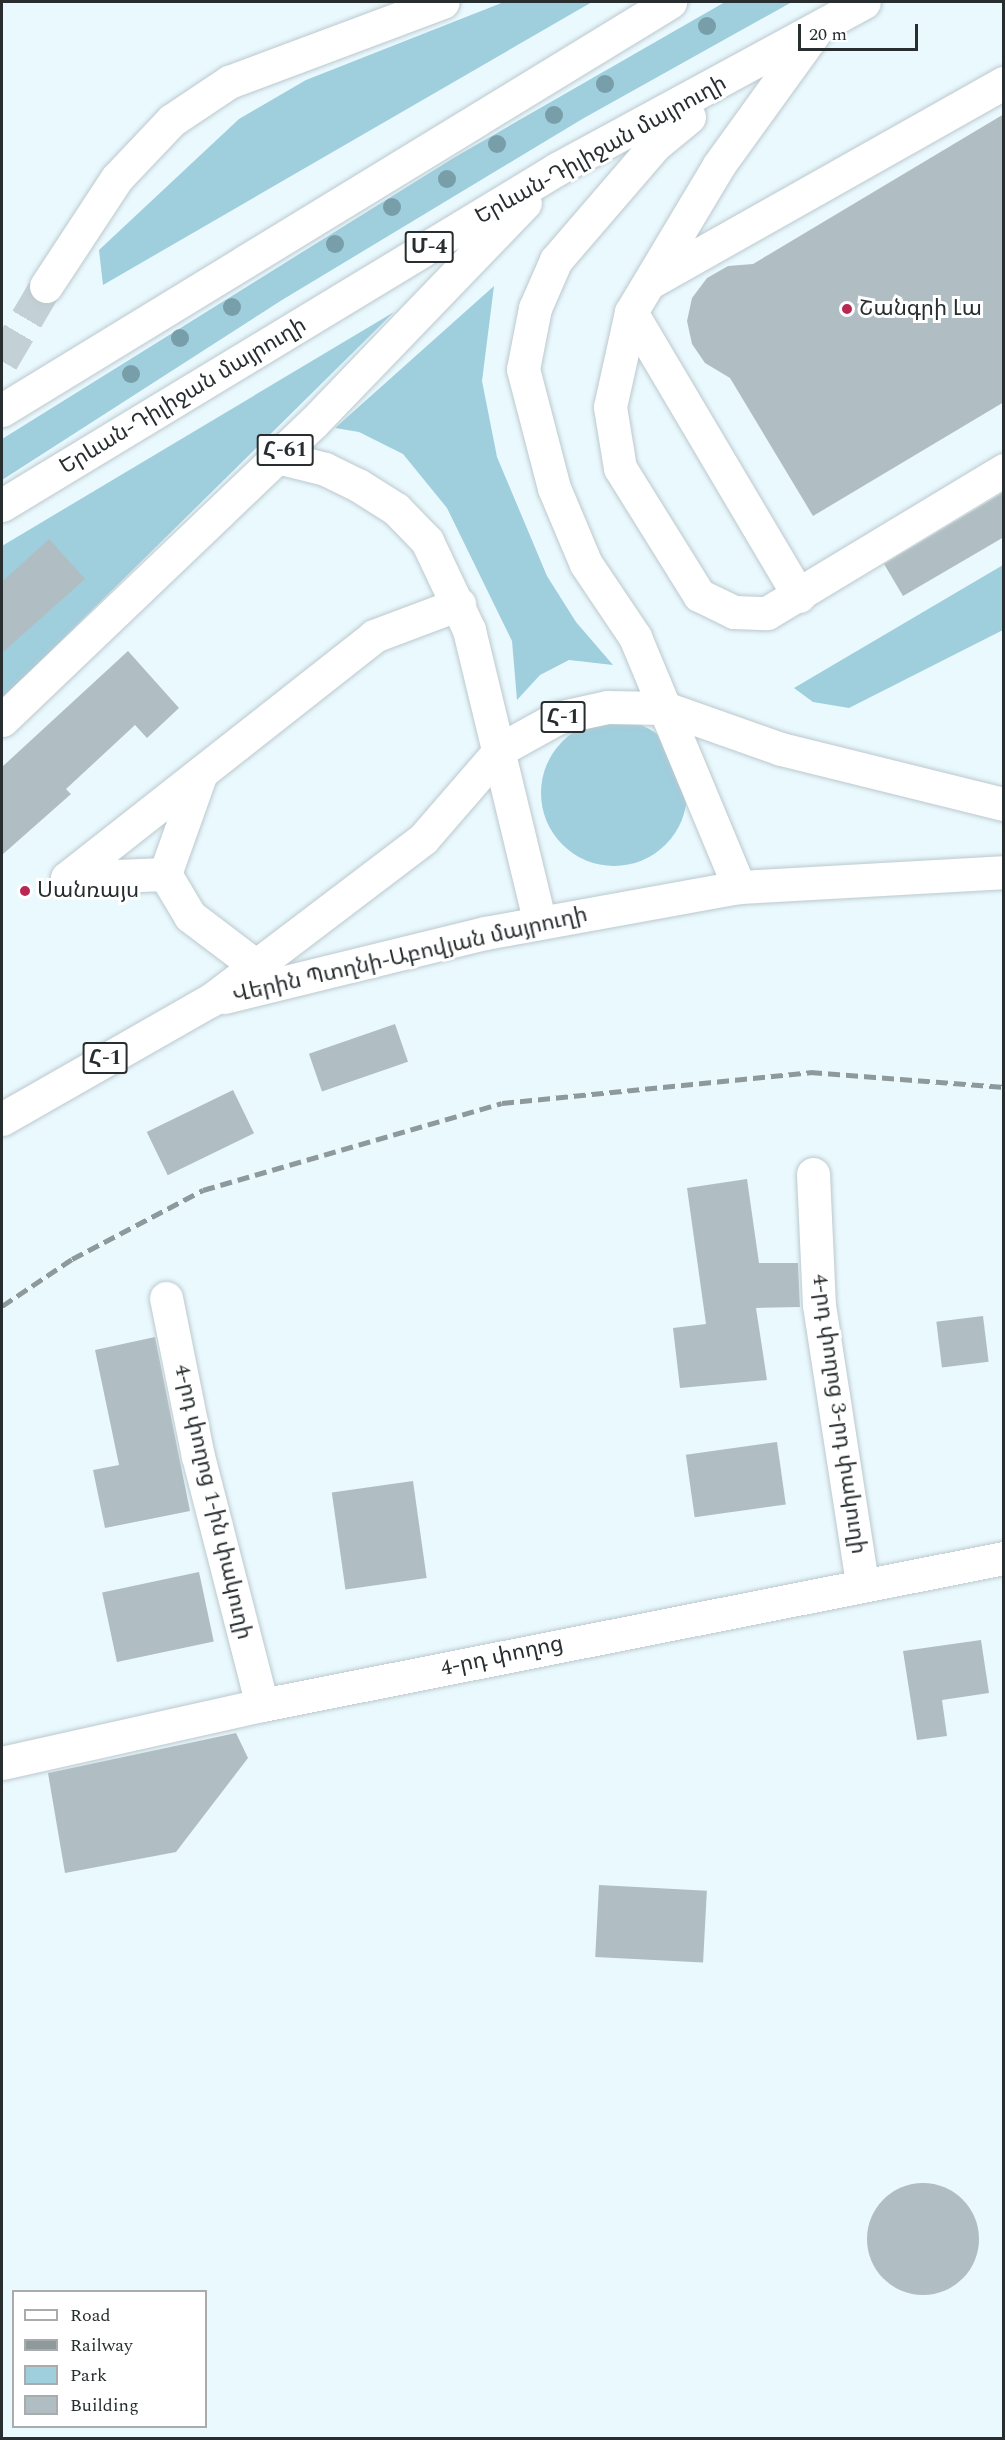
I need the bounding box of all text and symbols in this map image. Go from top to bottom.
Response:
scale bar [801,12,921,50]
text: 20 m [809,21,847,48]
street label: Երևան-Դիլիջան մայրուղի [471,70,731,230]
road number: Մ-4 [404,229,454,265]
place label: Շանգրի Լա [859,296,982,322]
marker: Շանգրի Լա [840,302,854,316]
street label: Երևան-Դիլիջան մայրուղի [55,312,311,480]
road number: Հ-61 [256,432,314,468]
road number: Հ-1 [540,699,586,735]
place label: Սանռայս [37,878,139,904]
marker: Սանռայս [18,884,32,898]
street label: Վերին Պտղնի-Աբովյան մայրուղի [230,901,590,1009]
road number: Հ-1 [82,1040,128,1076]
street label: 4-րդ փողոց 3-րդ փակուղի [806,1272,872,1556]
street label: 4-րդ փողոց 1-ին փակուղի [168,1362,258,1642]
street label: 4-րդ փողոց [438,1630,566,1682]
legend [12,2290,207,2428]
text: Road [70,2302,111,2329]
text: Railway [70,2332,133,2359]
text: Park [70,2362,107,2389]
text: Building [70,2392,139,2419]

